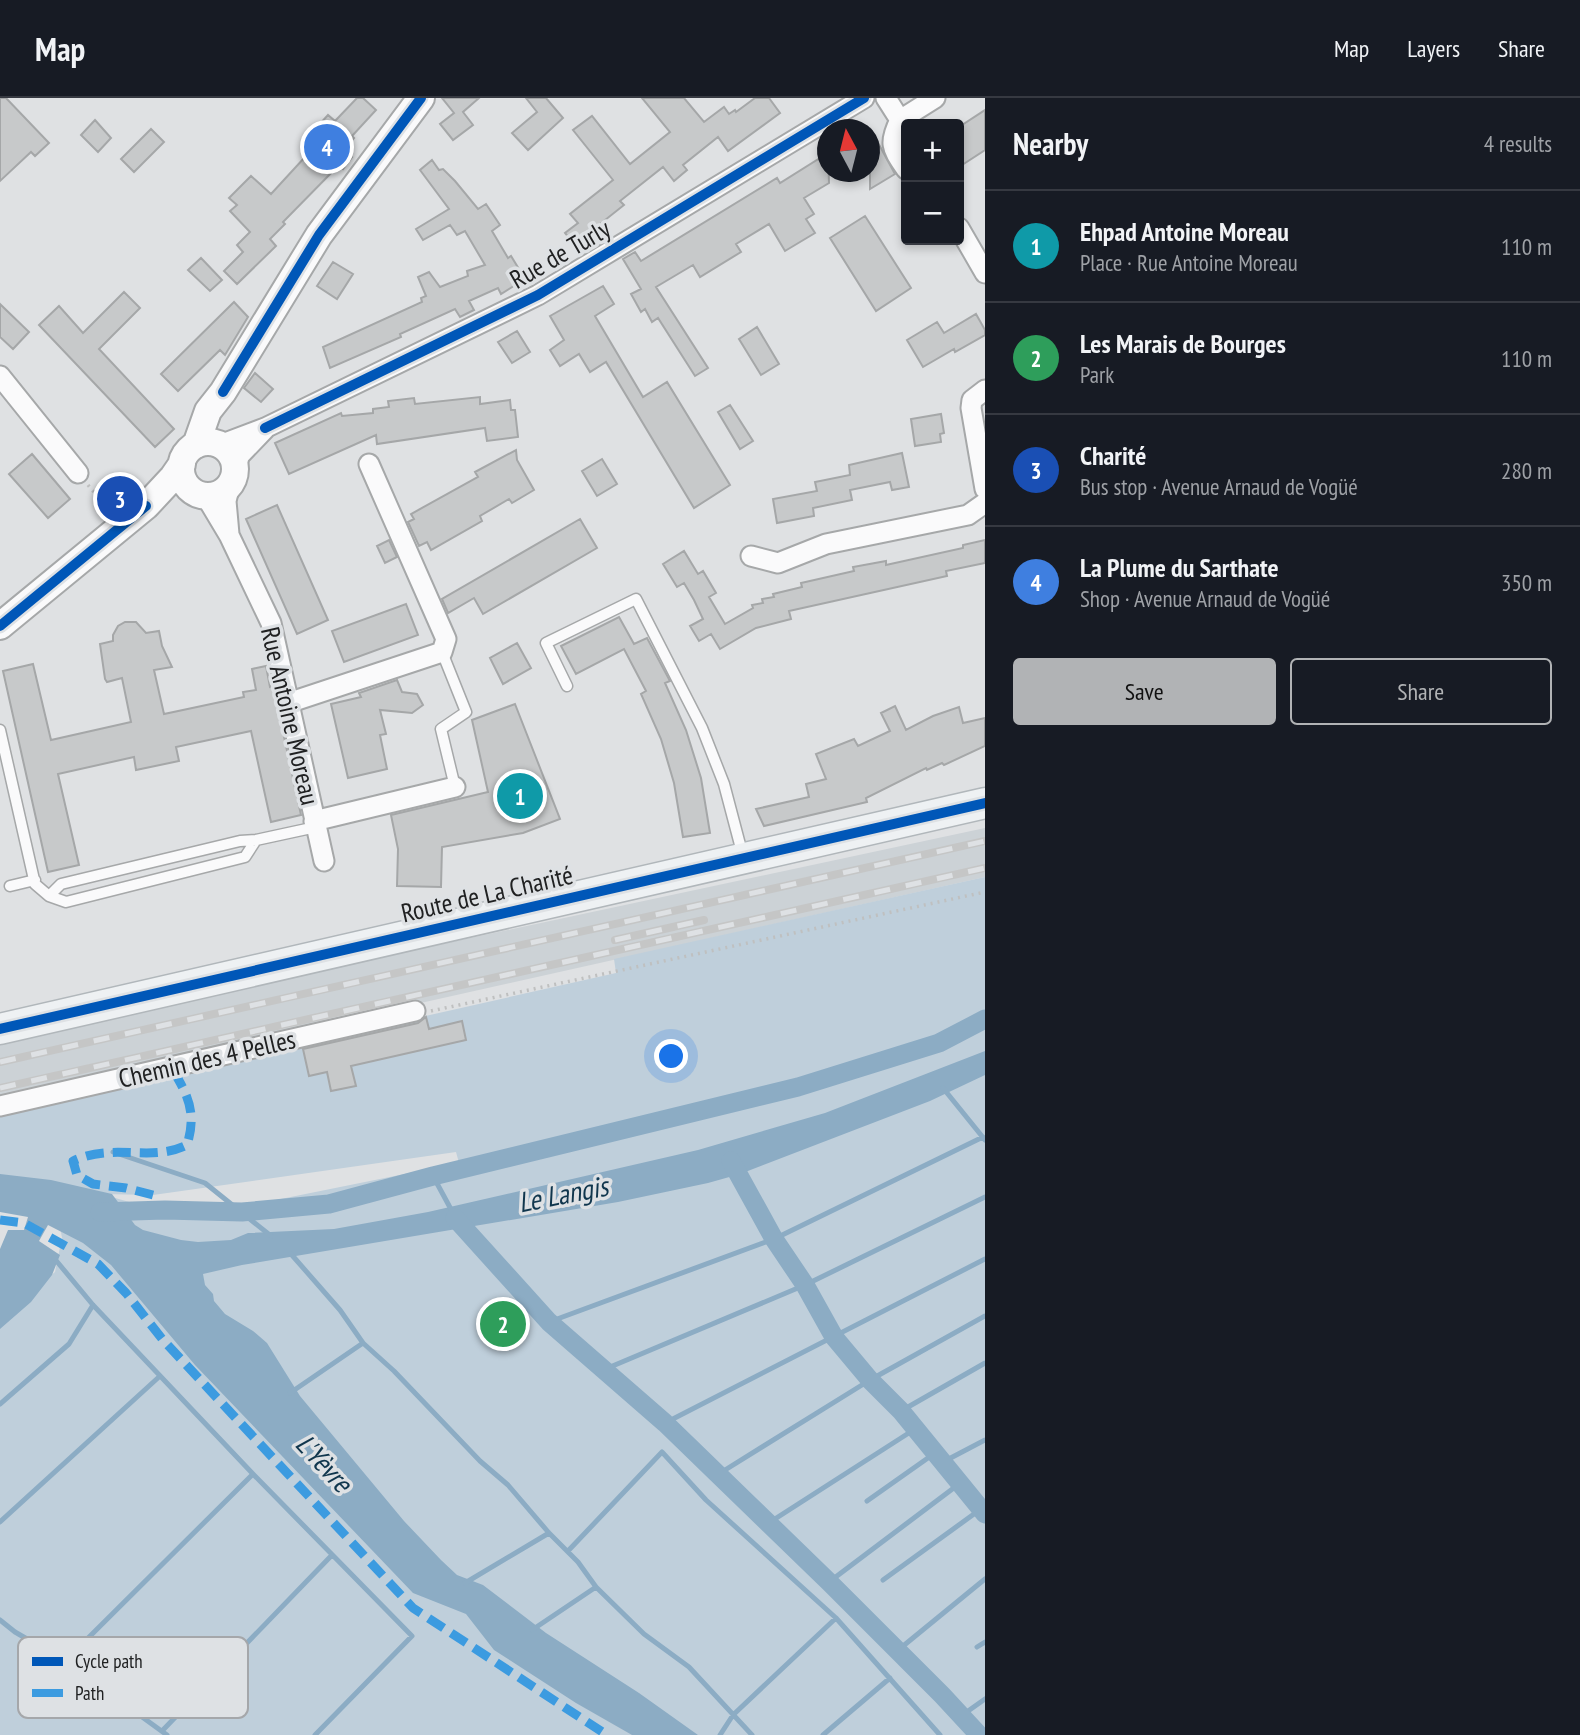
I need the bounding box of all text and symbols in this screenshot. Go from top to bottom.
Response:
text: Map [35,27,85,70]
text: Map [1334,33,1369,64]
text: Layers [1407,33,1460,64]
text: Share [1498,33,1545,64]
north arrow [817,119,880,182]
map controls [901,119,964,245]
button: + [901,119,964,182]
pin: 4 [304,121,350,173]
text: Nearby [1013,124,1088,163]
text: 4 results [1484,129,1552,158]
button: − [901,182,964,245]
street label: Rue de Turly [504,212,616,295]
text: Ehpad Antoine Moreau [1080,215,1289,248]
text: 1 [1031,232,1042,261]
text: 110 m [1501,232,1552,261]
text: Place · Rue Antoine Moreau [1080,248,1298,277]
text: Les Marais de Bourges [1080,327,1286,360]
text: 2 [1031,344,1042,373]
text: 110 m [1501,344,1552,373]
text: Park [1080,360,1114,389]
text: Charité [1080,439,1146,472]
text: 3 [1031,456,1042,485]
text: 280 m [1501,456,1552,485]
text: Bus stop · Avenue Arnaud de Vogüé [1080,472,1358,501]
pin: 3 [97,473,143,525]
text: La Plume du Sarthate [1080,551,1279,584]
text: 4 [1031,568,1042,597]
text: 350 m [1501,568,1552,597]
text: Shop · Avenue Arnaud de Vogüé [1080,584,1330,613]
street label: Rue Antoine Moreau [254,624,327,808]
button: Save [1013,658,1276,725]
button: Share [1290,658,1552,725]
pin: 1 [497,770,543,822]
street label: Route de La Charité [398,858,576,929]
street label: Chemin des 4 Pelles [115,1022,299,1095]
your location [654,1039,688,1073]
water label: Le Langis [515,1166,613,1220]
pin: 2 [480,1298,526,1350]
water label: L'Yèvre [288,1426,362,1501]
legend [18,1637,248,1718]
text: Cycle path [75,1649,143,1673]
text: Path [75,1681,104,1705]

